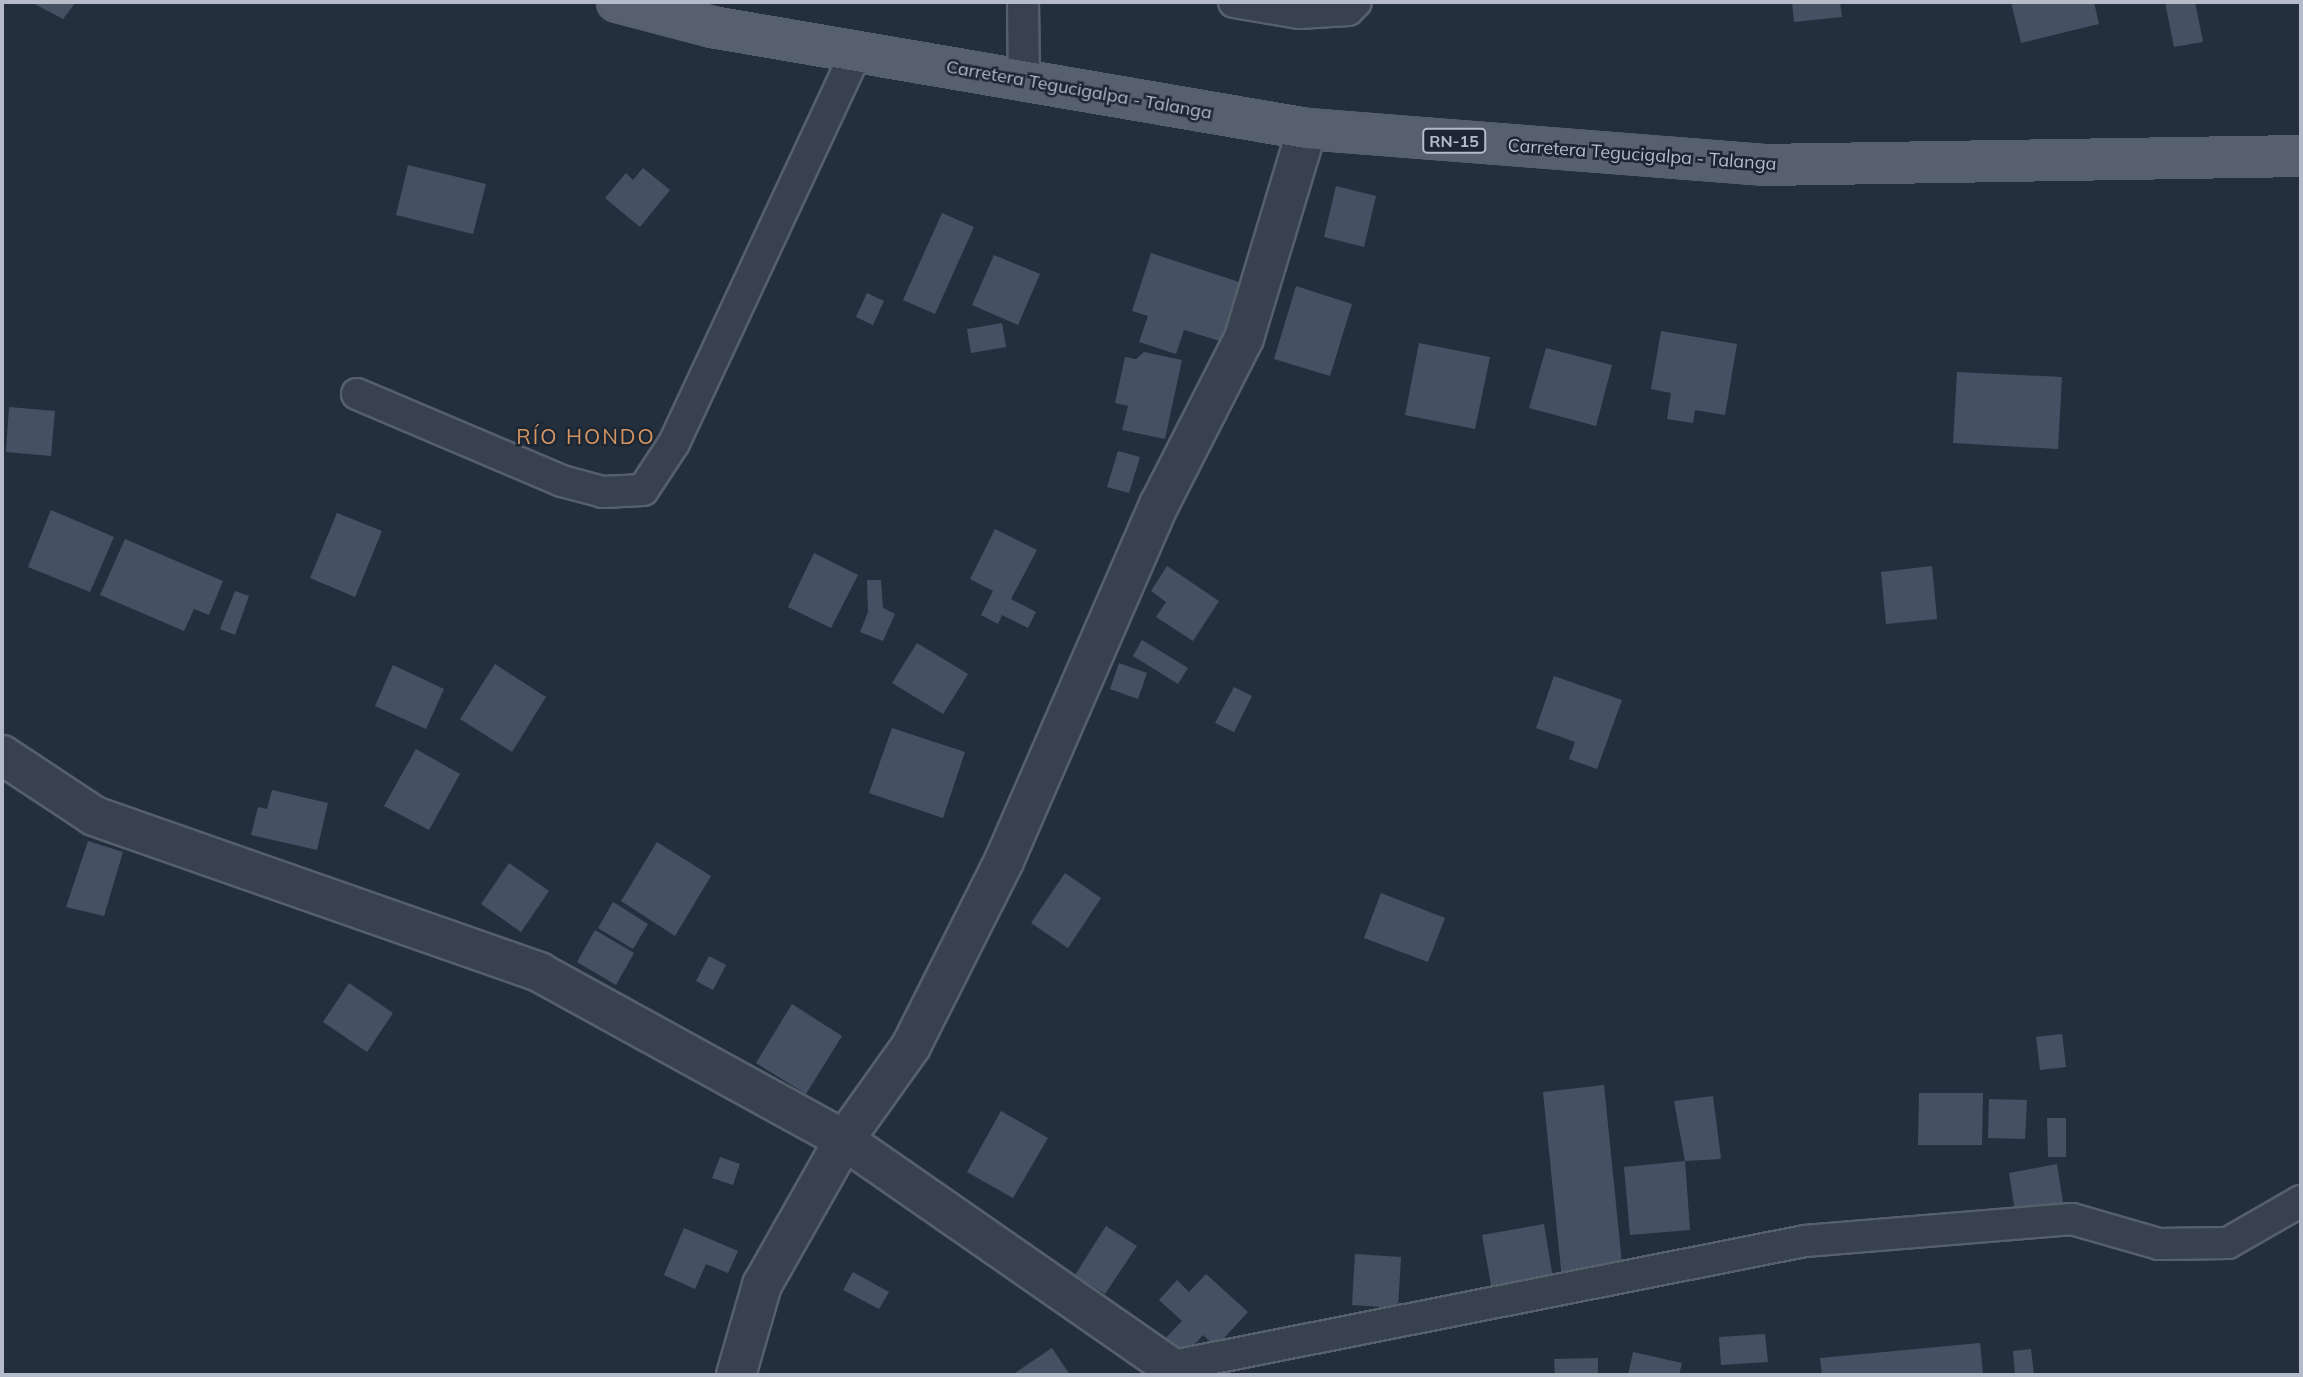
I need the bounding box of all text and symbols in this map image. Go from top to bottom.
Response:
street label: Carretera Tegucigalpa - Talanga [944,56,1214,124]
road number: RN-15 [1421,128,1487,154]
street label: Carretera Tegucigalpa - Talanga [1507,135,1777,175]
district label: RÍO HONDO [517,423,655,449]

